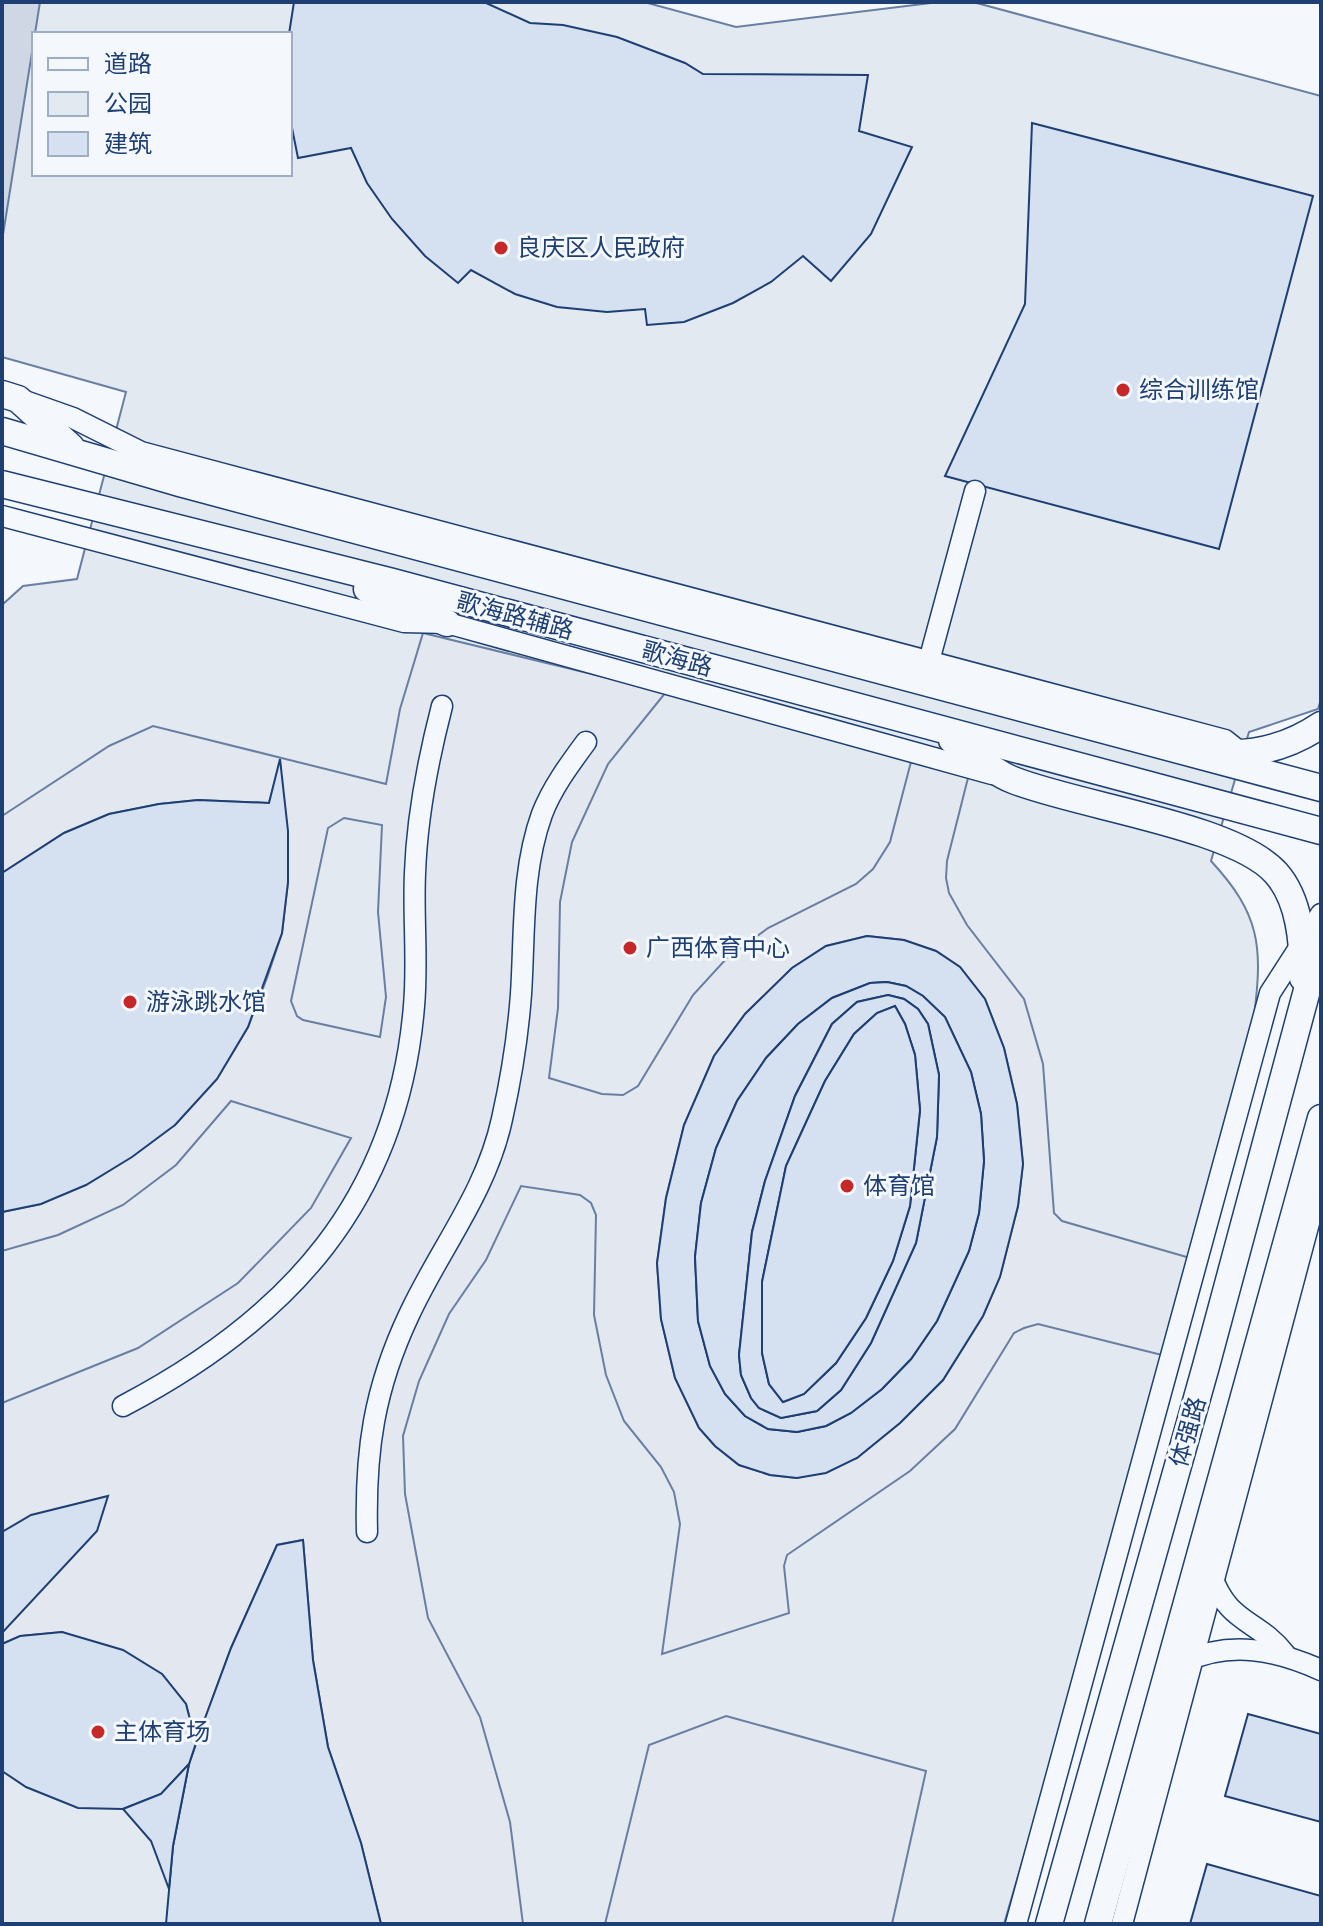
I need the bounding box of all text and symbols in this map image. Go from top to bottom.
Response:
legend [32,32,292,176]
text: 道路 [104,50,152,77]
text: 公园 [104,90,152,117]
text: 建筑 [104,130,152,157]
place label: 良庆区人民政府 [517,234,685,261]
marker: 良庆区人民政府 [492,239,510,257]
place label: 综合训练馆 [1139,376,1259,403]
marker: 综合训练馆 [1114,381,1132,399]
street label: 歌海路辅路 [454,587,577,644]
street label: 歌海路 [639,636,715,681]
place label: 广西体育中心 [646,934,790,961]
marker: 广西体育中心 [621,939,639,957]
place label: 游泳跳水馆 [146,988,266,1015]
marker: 游泳跳水馆 [121,993,139,1011]
place label: 体育馆 [863,1172,935,1199]
marker: 体育馆 [838,1177,856,1195]
street label: 体强路 [1165,1394,1210,1470]
place label: 主体育场 [114,1718,210,1745]
marker: 主体育场 [89,1723,107,1741]

